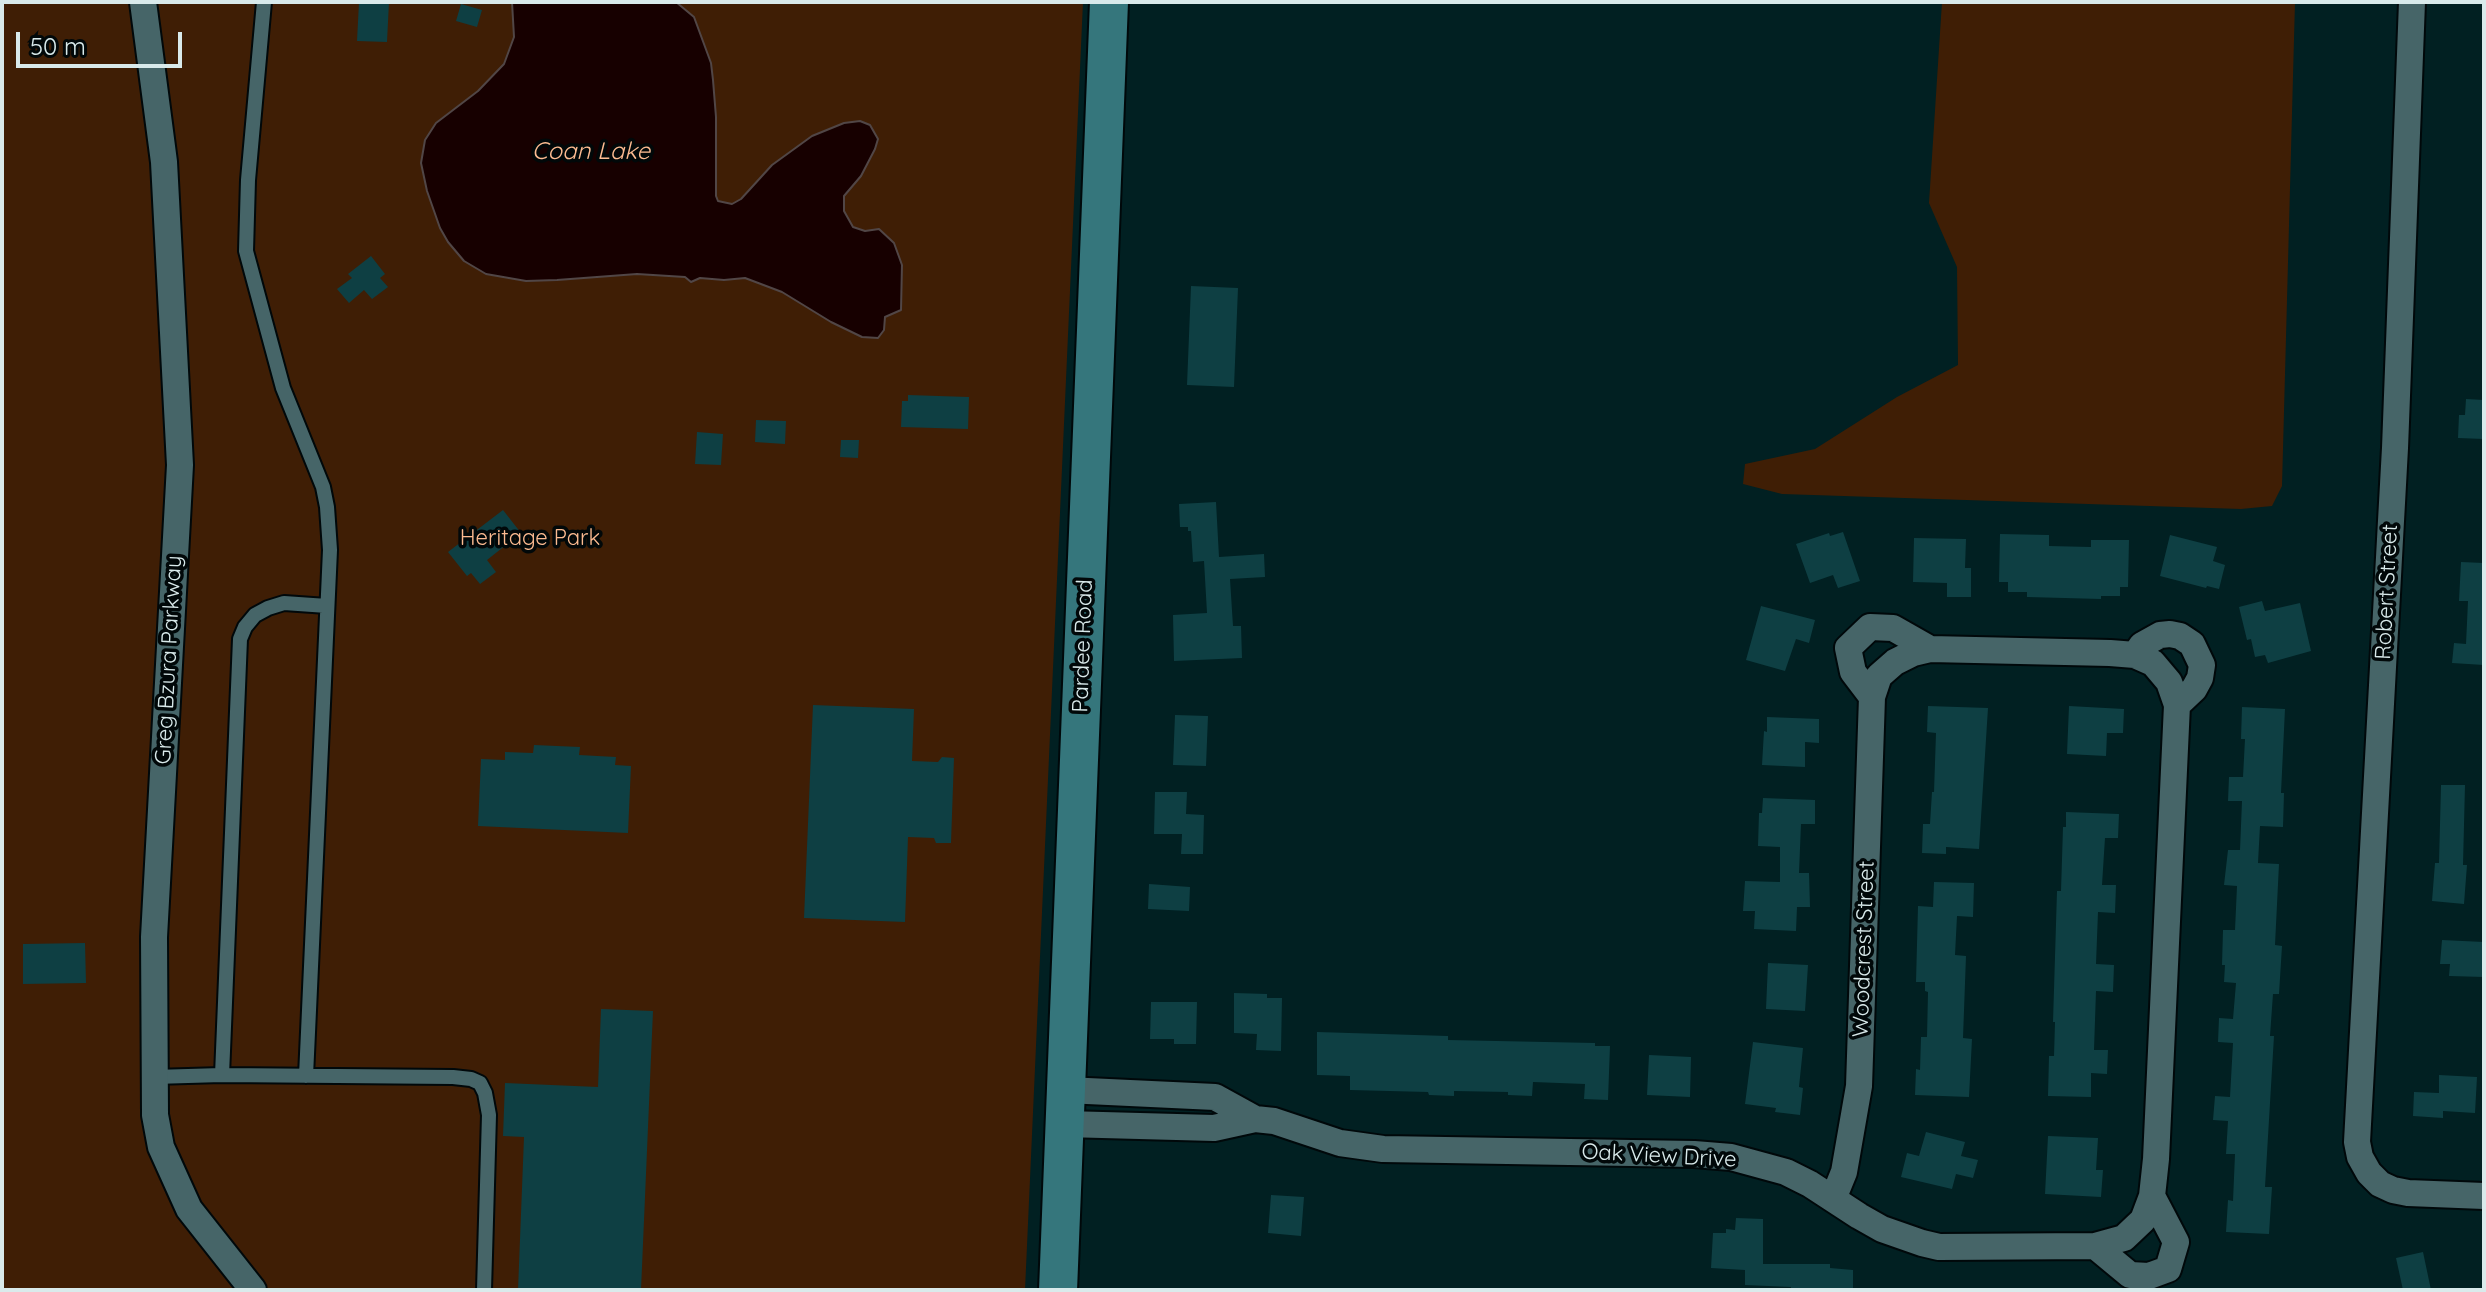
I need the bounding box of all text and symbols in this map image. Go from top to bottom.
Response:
scale bar [20,16,186,66]
text: 50 m [30,31,86,61]
water label: Coan Lake [532,138,650,166]
street label: Robert Street [2370,524,2404,660]
park label: Heritage Park [460,525,600,551]
street label: Greg Bzura Parkway [150,555,188,765]
street label: Pardee Road [1067,579,1099,713]
street label: Woodcrest Street [1848,860,1880,1038]
street label: Oak View Drive [1581,1139,1737,1173]

